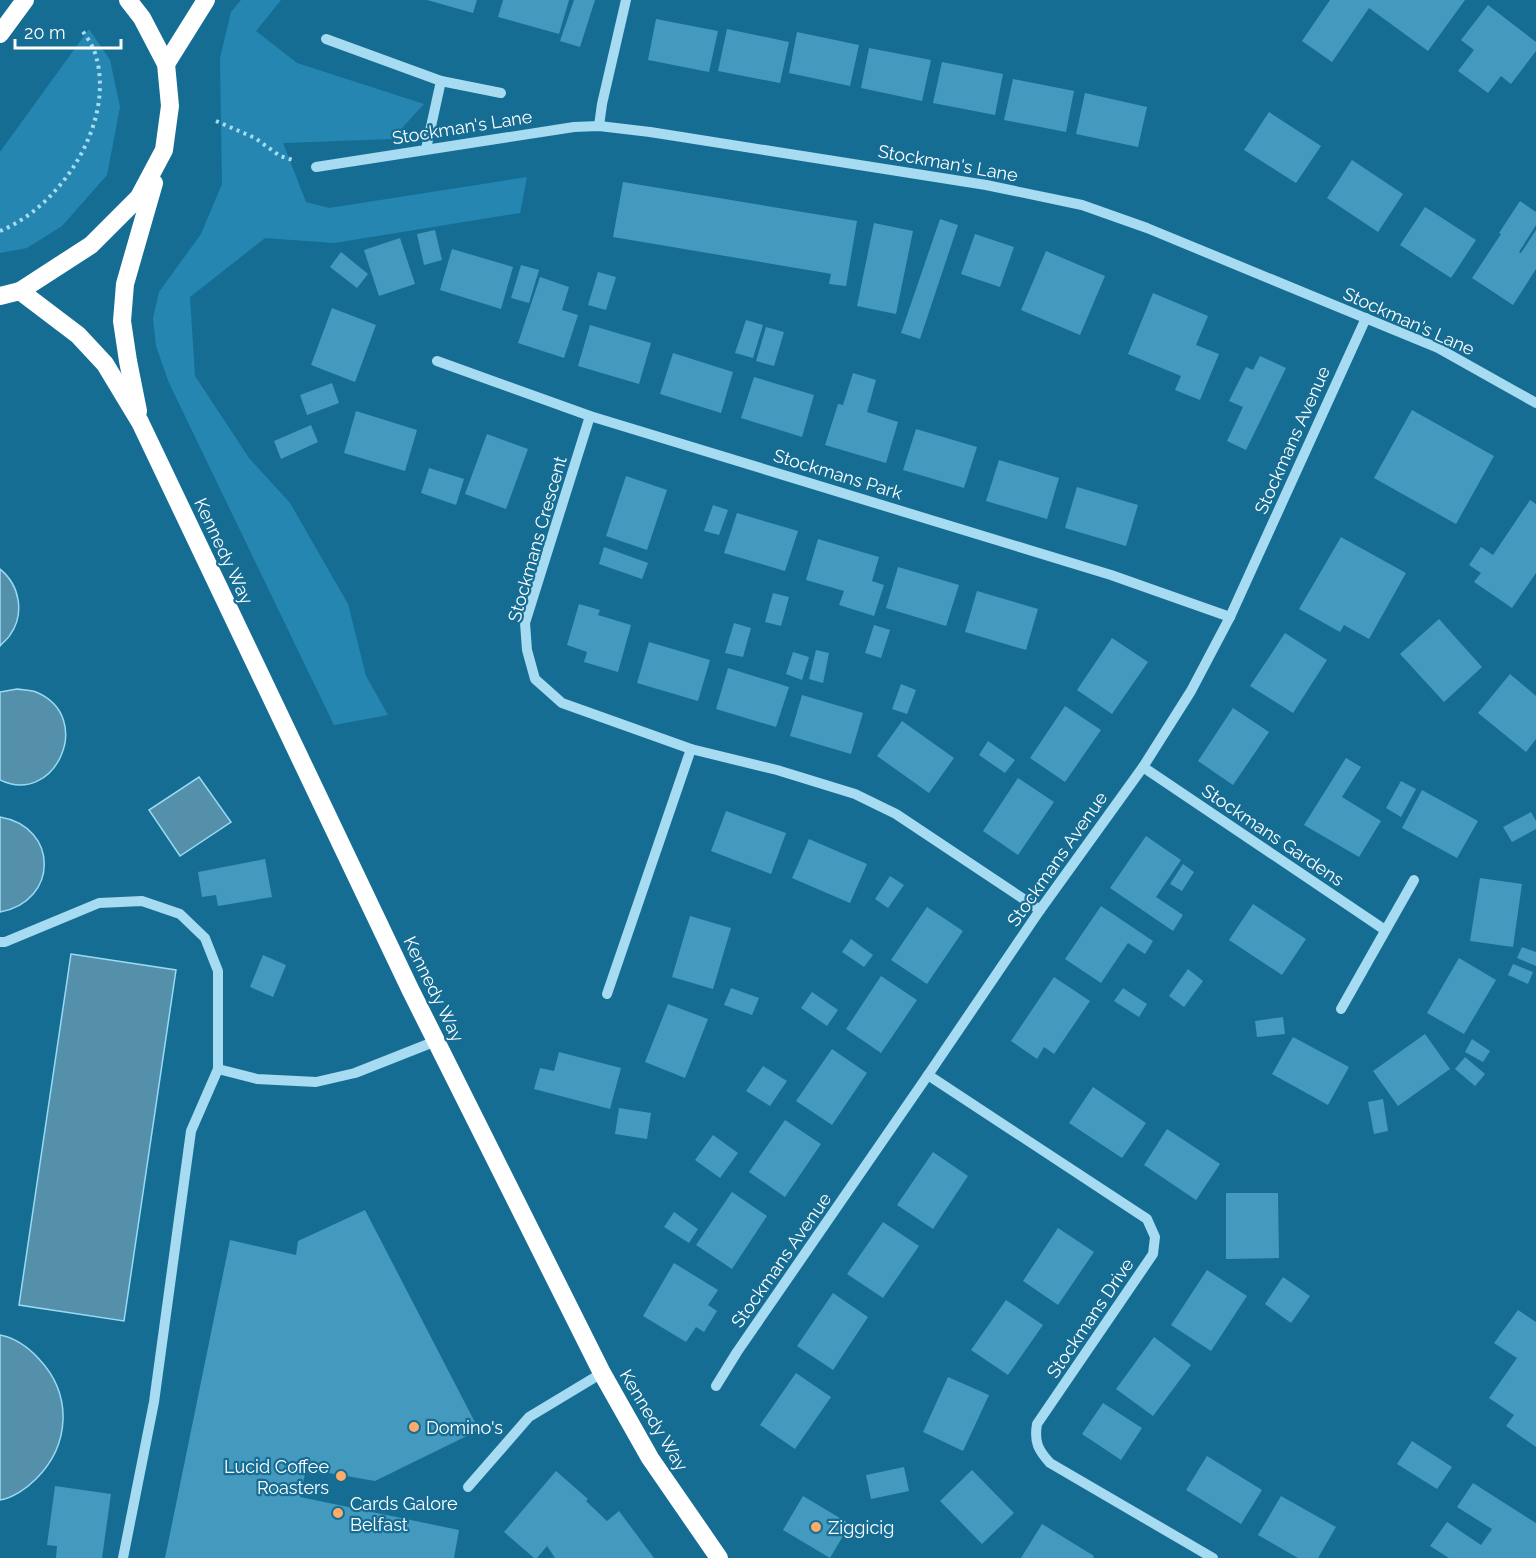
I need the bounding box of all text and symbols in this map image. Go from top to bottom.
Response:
scale bar [15,12,122,50]
text: 20 m [24,22,66,43]
street label: Stockman's Lane [390,105,534,148]
street label: Stockman's Lane [877,140,1020,186]
street label: Stockman's Lane [1340,283,1478,360]
street label: Stockmans Avenue [1250,362,1334,517]
street label: Stockmans Park [771,444,905,504]
street label: Stockmans Crescent [503,454,571,624]
street label: Kennedy Way [190,495,258,608]
street label: Stockmans Gardens [1198,780,1348,890]
street label: Stockmans Avenue [1003,787,1112,930]
street label: Kennedy Way [399,933,469,1045]
street label: Stockmans Avenue [727,1188,836,1331]
street label: Stockmans Drive [1042,1254,1138,1382]
street label: Kennedy Way [615,1365,693,1475]
place label: Domino's [426,1417,503,1438]
marker: Domino's [407,1420,421,1434]
place label: Lucid Coffee Roasters [224,1456,329,1498]
marker: Lucid Coffee Roasters [334,1469,348,1483]
place label: Cards Galore Belfast [350,1493,458,1535]
marker: Cards Galore Belfast [331,1506,345,1520]
place label: Ziggicig [828,1517,894,1538]
marker: Ziggicig [809,1520,823,1534]

